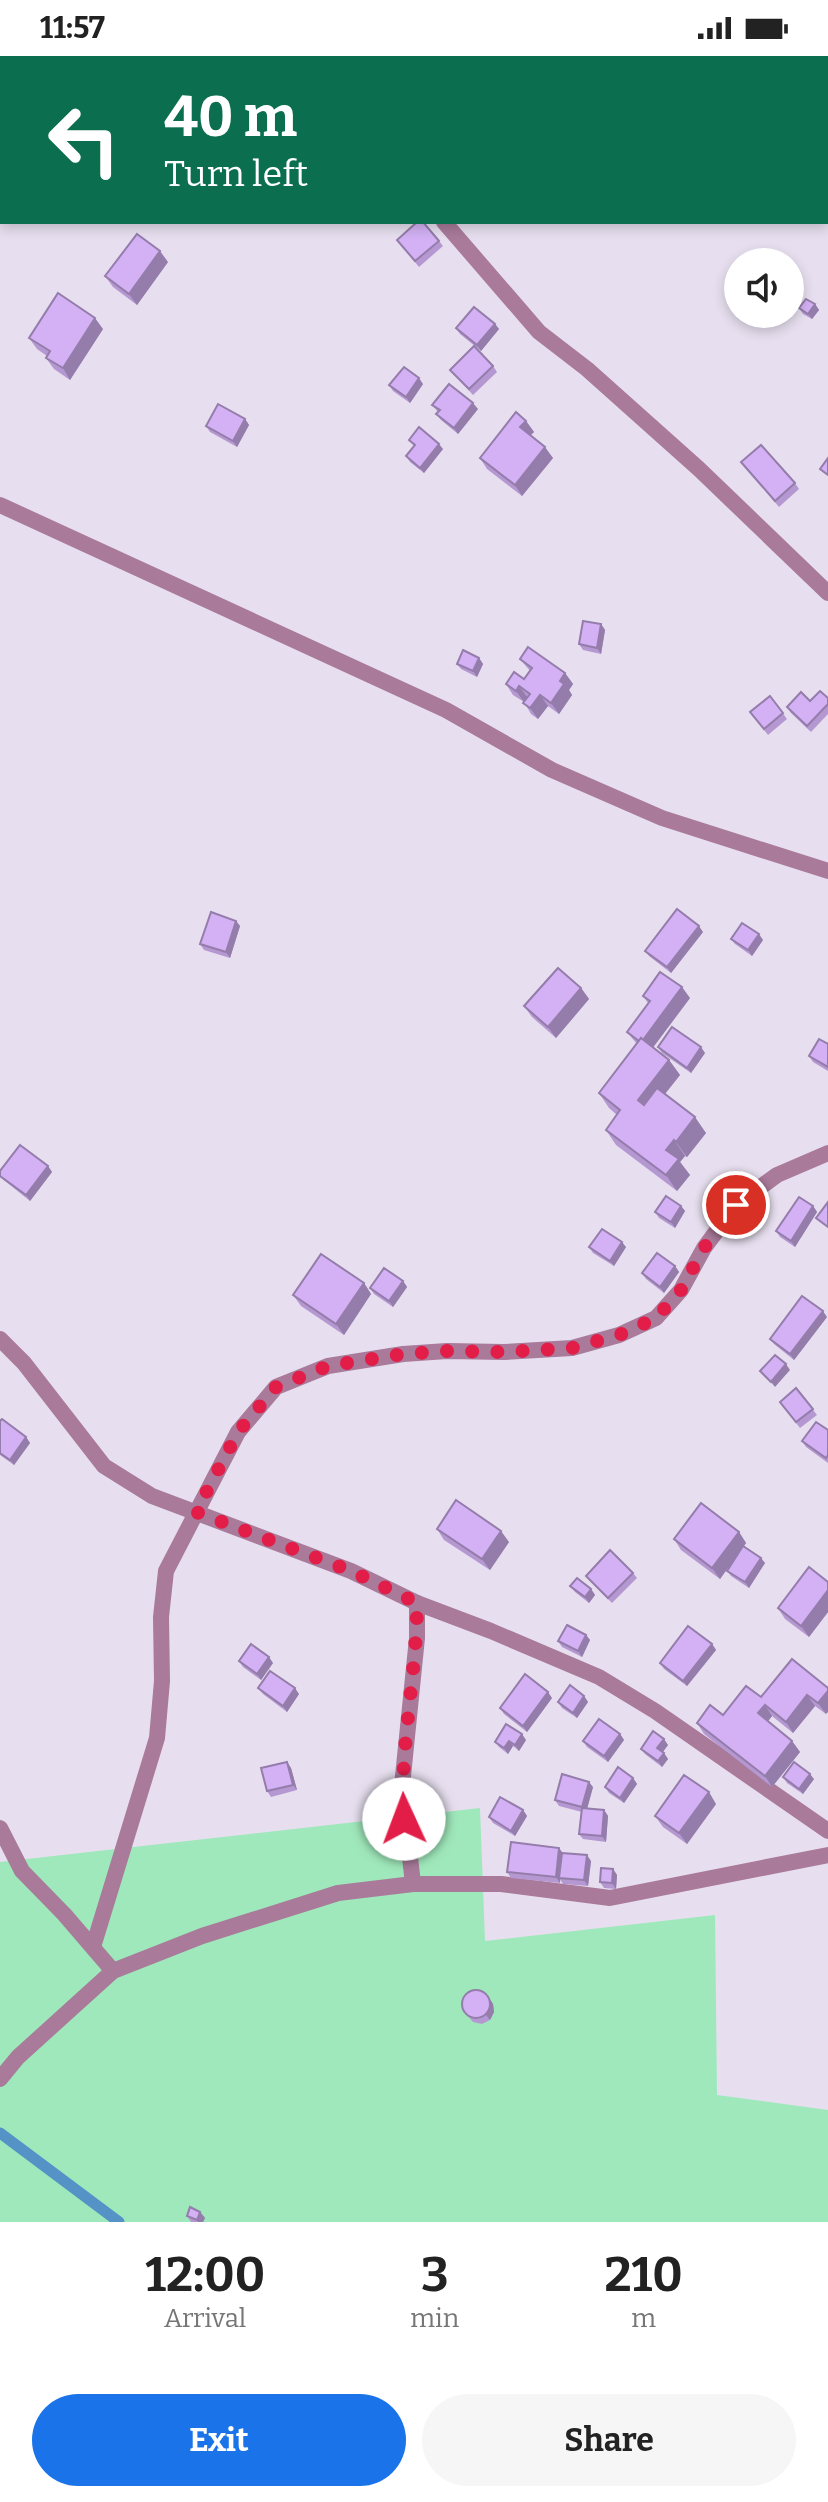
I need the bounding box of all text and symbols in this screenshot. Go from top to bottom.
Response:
text: 11:57 [40,10,105,46]
text: 40 m [164,84,297,151]
icon: left [32,88,136,192]
text: Turn left [164,152,308,196]
map controls [724,248,804,328]
button: sound [724,248,804,328]
pin [702,1171,770,1239]
icon: arrive [714,1183,758,1227]
position arrow [362,1777,446,1861]
text: 12:00 [145,2246,265,2304]
text: 3 [421,2246,449,2304]
text: 210 [605,2246,683,2304]
text: Arrival [164,2303,246,2334]
text: min [410,2303,459,2334]
text: m [631,2303,656,2334]
button: Exit [32,2394,406,2486]
button: Share [422,2394,796,2486]

